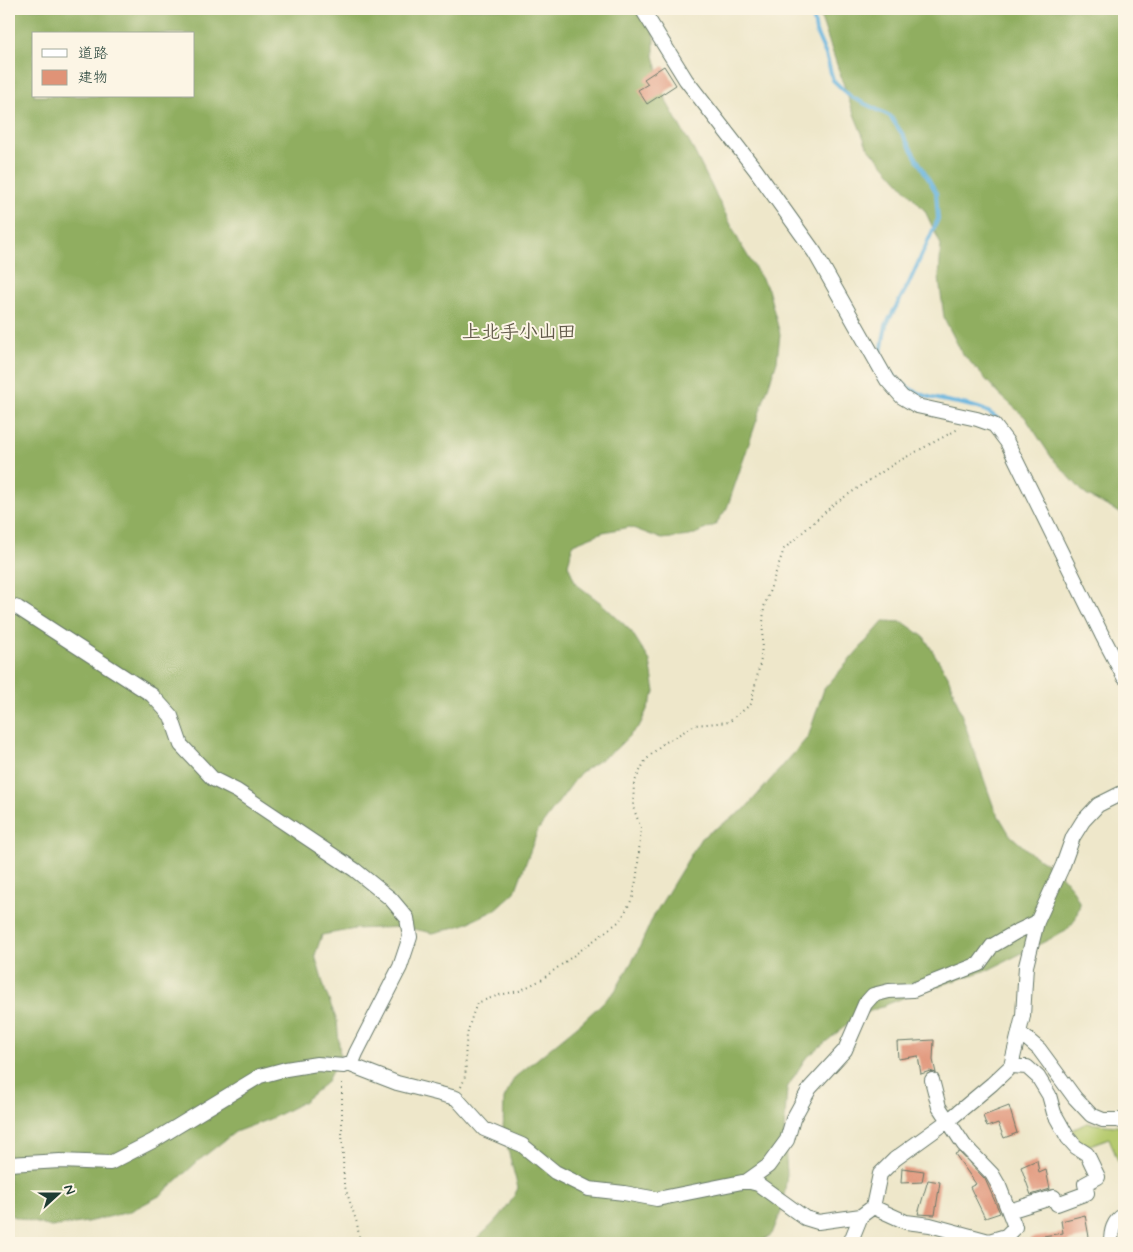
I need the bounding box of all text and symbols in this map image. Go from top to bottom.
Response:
legend [32,32,195,98]
text: 道路 [78,44,108,64]
text: 建物 [78,68,108,88]
district label: 上北手小山田 [462,320,576,345]
north arrow [32,1170,82,1220]
text: N [59,1182,79,1197]

